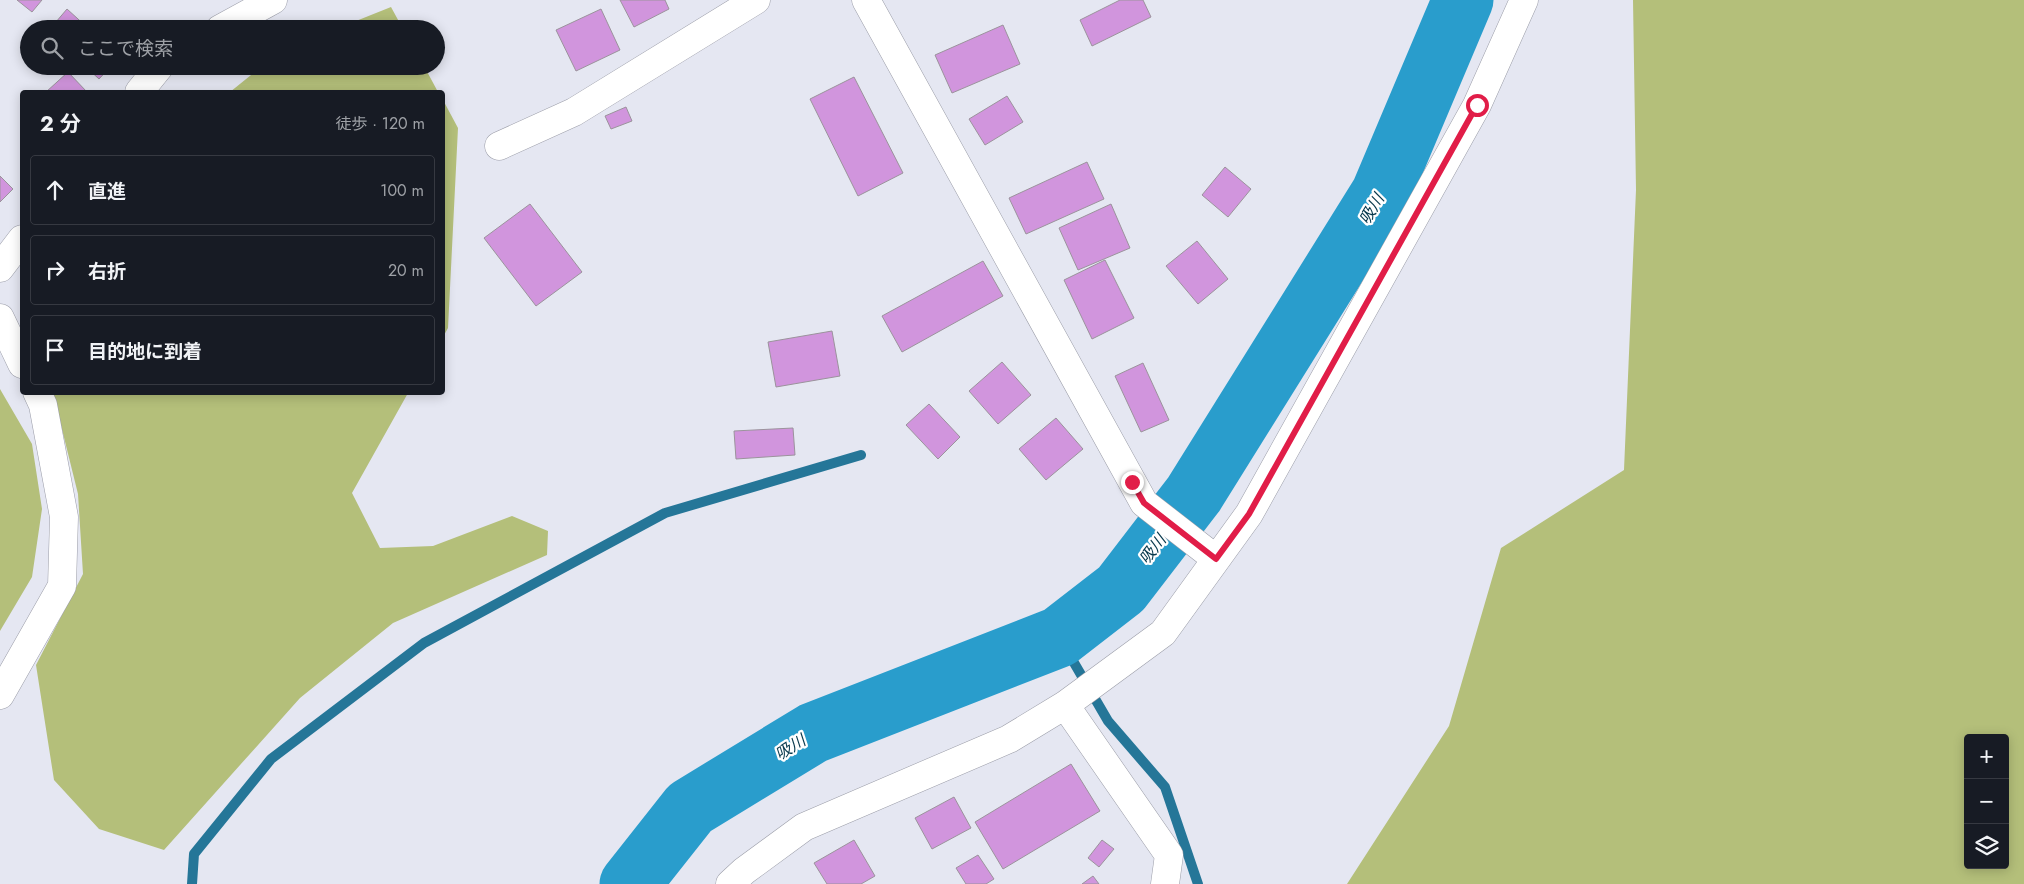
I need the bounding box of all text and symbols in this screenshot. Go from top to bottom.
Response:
search box [20,20,445,75]
icon: search [38,34,66,62]
text: ここで検索 [78,35,173,62]
route start [1466,94,1489,117]
text: 2 分 [40,109,81,139]
text: 徒歩 · 120 m [335,112,425,135]
icon: ahead [41,176,69,204]
text: 直進 [88,178,126,205]
text: 100 m [380,179,424,202]
water label: 吸川 [1353,188,1391,229]
icon: right [41,256,69,284]
text: 右折 [88,258,126,285]
text: 20 m [388,259,424,282]
icon: arrive [41,336,69,364]
text: 目的地に到着 [88,338,202,365]
route end [1121,471,1144,494]
water label: 吸川 [1133,528,1173,569]
water label: 吸川 [771,728,812,766]
map controls [1964,734,2009,869]
button: + [1964,734,2009,779]
button: − [1964,779,2009,824]
button: layers [1964,824,2009,869]

